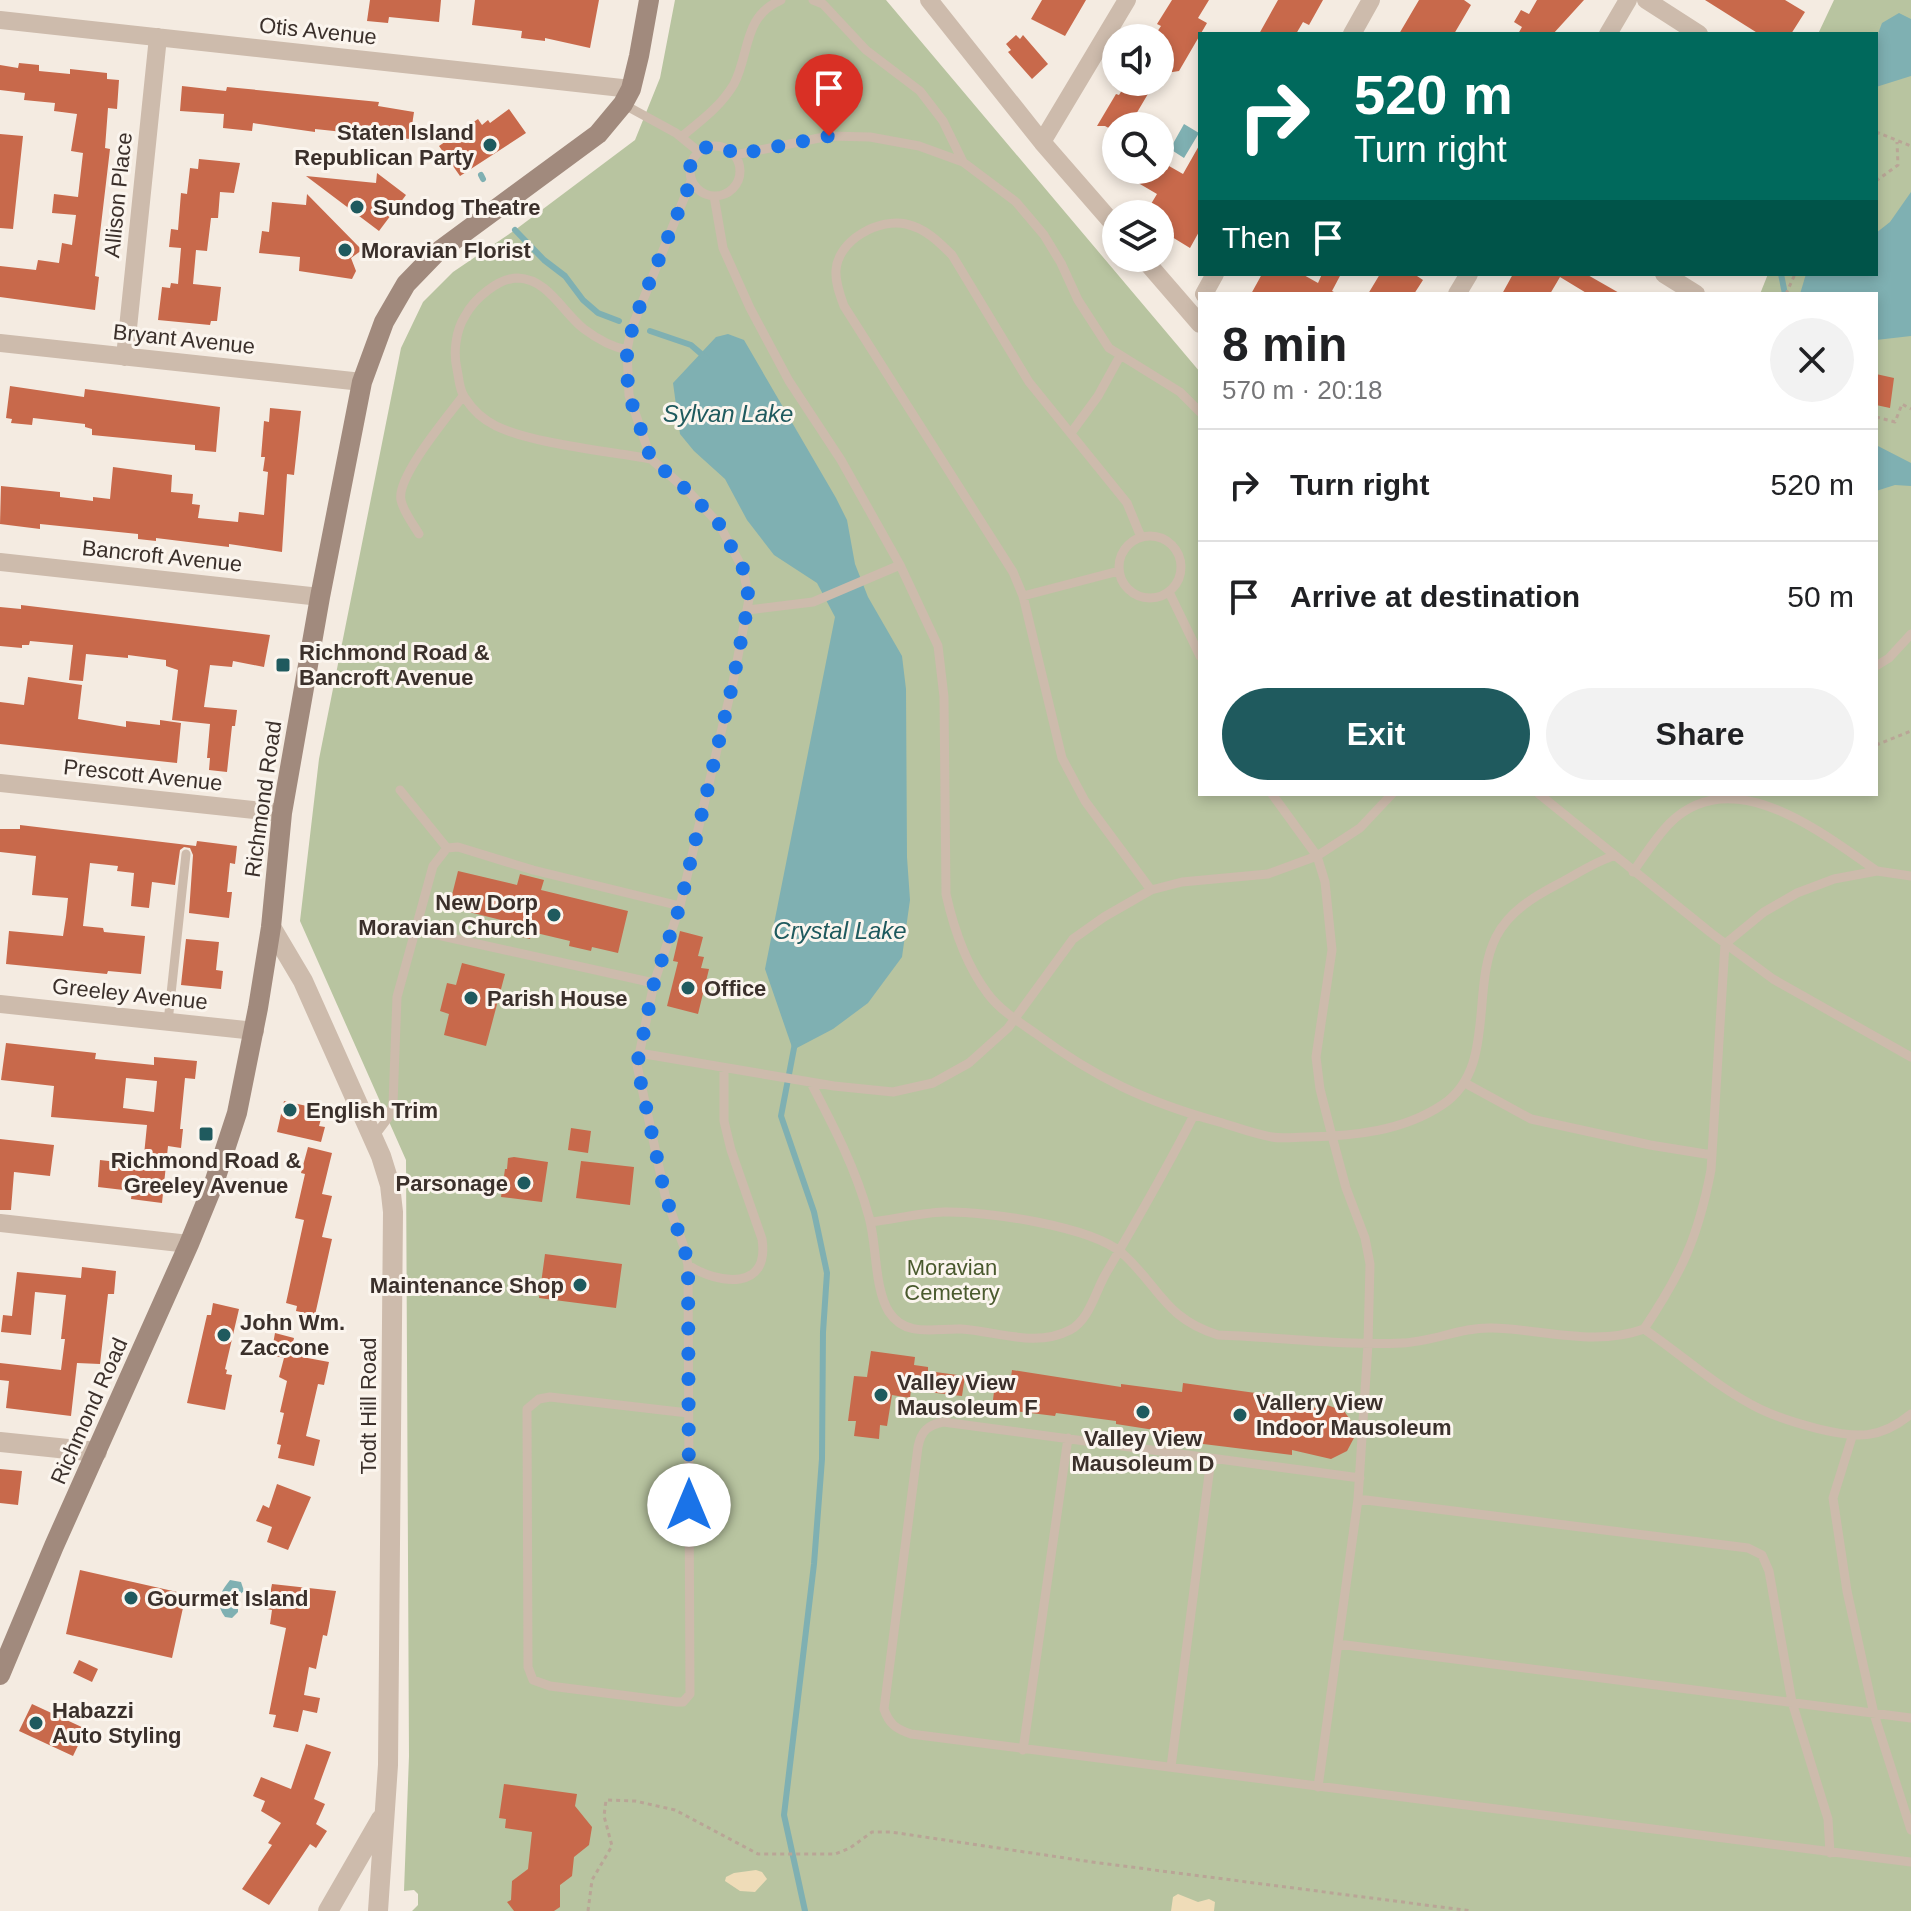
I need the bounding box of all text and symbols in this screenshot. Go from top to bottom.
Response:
street label: Otis Avenue [258,12,378,50]
map controls [1102,24,1174,272]
button: sound [1102,24,1174,96]
pin [795,54,863,136]
text: 520 m [1354,63,1513,126]
icon: right [1222,64,1326,168]
icon: arrive [807,66,851,110]
button: search [1102,112,1174,184]
place label: Staten Island Republican Party [294,120,475,170]
text: Turn right [1354,129,1507,170]
street label: Allison Place [99,131,137,259]
marker: Staten Island Republican Party [481,136,499,154]
place label: Sundog Theatre [373,195,540,220]
marker: Sundog Theatre [348,198,366,216]
button: layers [1102,200,1174,272]
icon: arrive [1306,216,1350,260]
text: Then [1222,221,1290,254]
place label: Moravian Florist [361,238,532,263]
marker: Moravian Florist [336,241,354,259]
text: 8 min [1222,318,1347,371]
button: close [1770,318,1854,402]
street label: Bryant Avenue [112,319,256,359]
text: 570 m · 20:18 [1222,375,1382,405]
water label: Sylvan Lake [663,400,793,427]
icon: right [1222,463,1266,507]
text: Turn right [1290,468,1429,501]
text: 520 m [1771,468,1854,501]
street label: Bancroft Avenue [81,535,243,577]
icon: arrive [1222,575,1266,619]
text: Arrive at destination [1290,580,1580,613]
text: 50 m [1787,580,1854,613]
place label: Richmond Road & Bancroft Avenue [299,640,490,690]
marker: Richmond Road & Bancroft Avenue [274,656,292,674]
button: Exit [1222,688,1530,780]
button: Share [1546,688,1854,780]
street label: Richmond Road [240,719,286,879]
street label: Prescott Avenue [62,754,224,796]
place label: New Dorp Moravian Church [358,890,538,940]
marker: New Dorp Moravian Church [545,906,563,924]
water label: Crystal Lake [773,917,907,944]
street label: Greeley Avenue [51,973,209,1015]
place label: Office [704,976,766,1001]
marker: Office [679,979,697,997]
place label: Parish House [487,986,628,1011]
marker: Parish House [462,989,480,1007]
place label: English Trim [306,1098,438,1123]
marker: English Trim [281,1101,299,1119]
marker: Richmond Road & Greeley Avenue [197,1125,215,1143]
place label: Richmond Road & Greeley Avenue [111,1148,301,1198]
place label: Parsonage [396,1171,508,1196]
marker: Parsonage [515,1174,533,1192]
park label: Moravian Cemetery [904,1255,1000,1305]
place label: Maintenance Shop [370,1273,564,1298]
marker: Maintenance Shop [571,1276,589,1294]
place label: John Wm. Zaccone [240,1310,345,1360]
marker: John Wm. Zaccone [215,1326,233,1344]
street label: Richmond Road [45,1334,133,1488]
street label: Todt Hill Road [356,1338,381,1474]
place label: Valley View Mausoleum F [897,1370,1038,1420]
marker: Valley View Mausoleum F [872,1386,890,1404]
place label: Vallery View Indoor Mausoleum [1256,1390,1452,1440]
marker: Valley View Mausoleum D [1134,1403,1152,1421]
marker: Vallery View Indoor Mausoleum [1231,1406,1249,1424]
place label: Valley View Mausoleum D [1071,1426,1215,1476]
position arrow [647,1463,731,1547]
place label: Gourmet Island [147,1586,308,1611]
marker: Gourmet Island [122,1589,140,1607]
place label: Habazzi Auto Styling [52,1698,182,1748]
marker: Habazzi Auto Styling [27,1714,45,1732]

